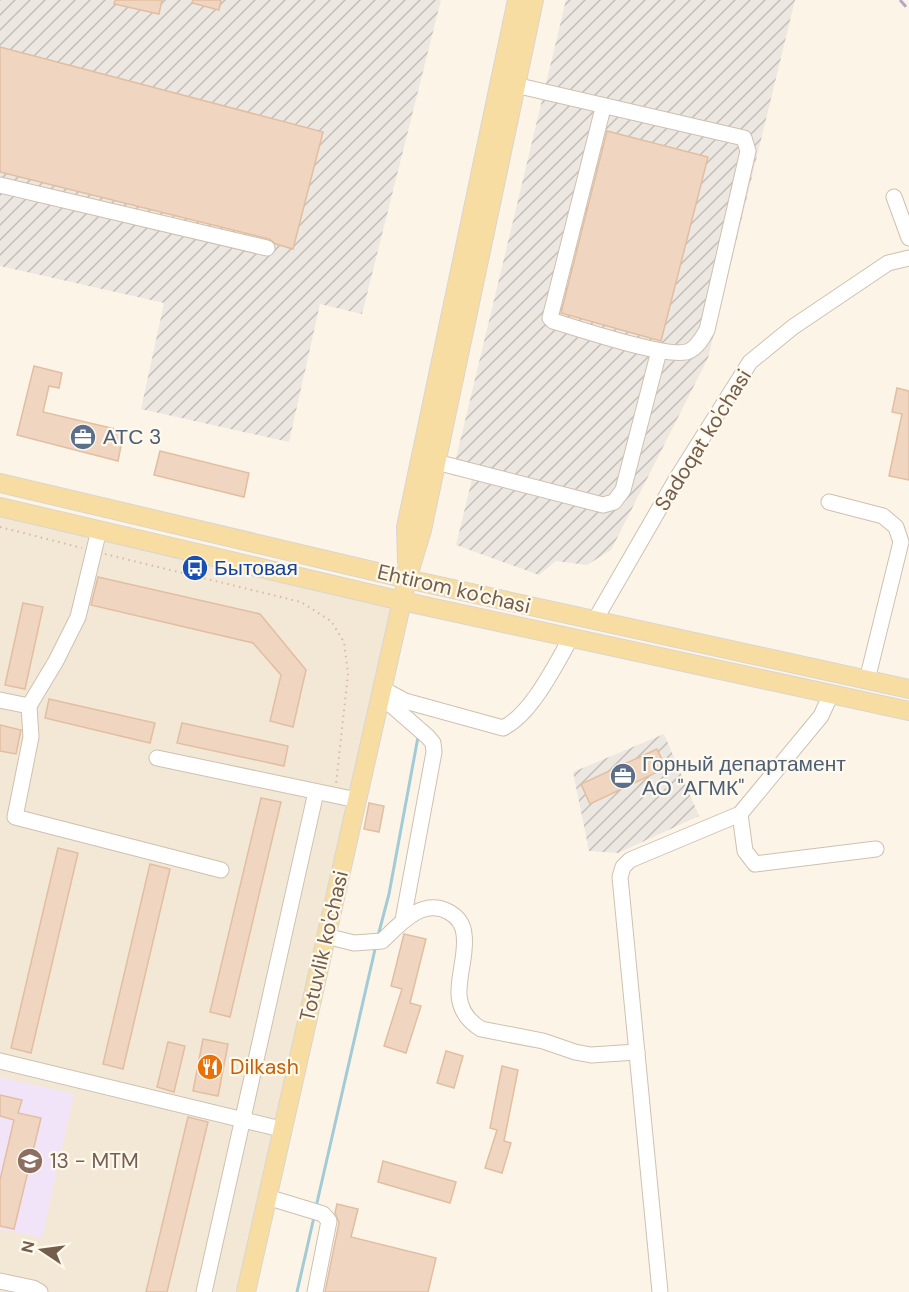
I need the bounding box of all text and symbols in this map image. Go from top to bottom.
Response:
street label: Sadoqat ko'chasi [648,364,758,516]
office icon: АТС 3 [68,422,98,452]
place label: АТС 3 [103,423,161,451]
bus stop icon: Бытовая [180,553,210,583]
place label: Бытовая [214,554,298,582]
street label: Ehtirom ko'chasi [375,558,533,620]
place label: Горный департамент АО "АГМК" [642,750,846,802]
office icon: Горный департамент АО "АГМК" [608,761,638,791]
street label: Totuvlik ko'chasi [293,868,355,1024]
restaurant icon: Dilkash [195,1052,225,1082]
place label: Dilkash [230,1053,299,1081]
school or university icon: 13 - MTM [15,1146,45,1176]
place label: 13 - MTM [50,1147,139,1175]
north arrow [12,1220,72,1280]
text: N [16,1239,39,1255]

